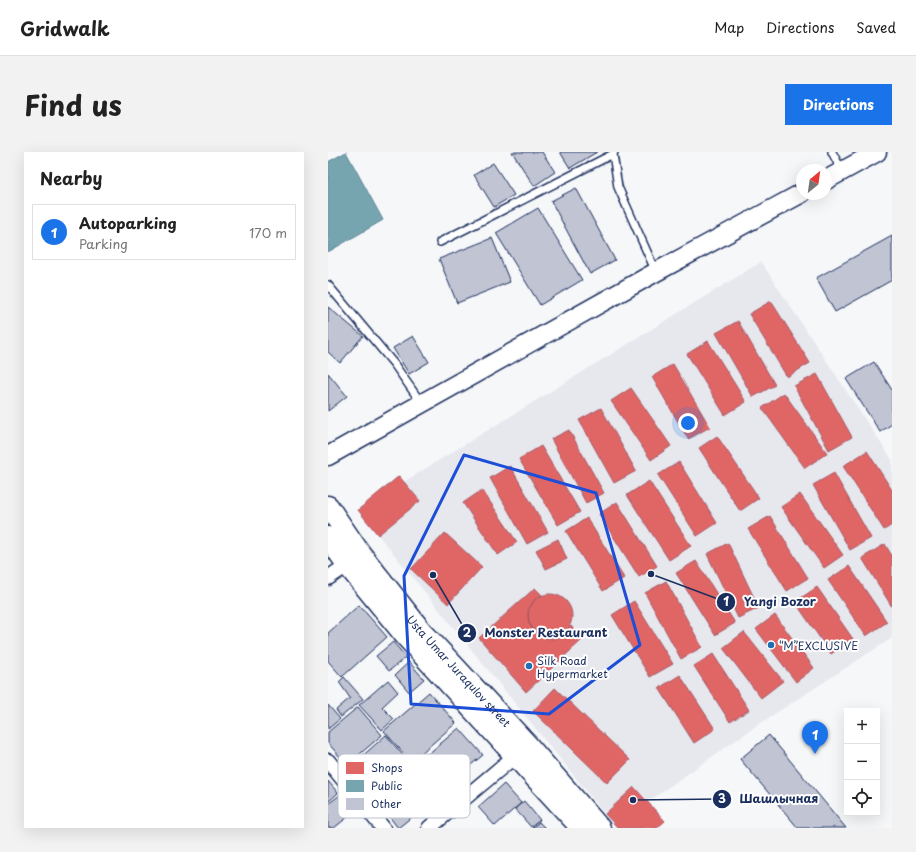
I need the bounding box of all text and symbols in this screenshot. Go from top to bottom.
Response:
text: Gridwalk [20,14,110,42]
text: Map [714,17,744,38]
text: Directions [766,17,834,38]
text: Saved [856,17,896,38]
text: Find us [24,83,122,126]
button: Directions [785,84,892,125]
north arrow [796,164,832,200]
text: Nearby [40,165,102,191]
text: Autoparking [79,211,177,234]
text: 1 [51,223,57,242]
text: 170 m [249,223,287,242]
text: Parking [79,234,128,253]
your location [678,413,698,433]
callout: Yangi Bozor [716,590,824,614]
text: 1 [723,592,729,610]
text: Yangi Bozor [744,592,817,610]
street label: Usta Umar Juraqulov street [403,611,516,731]
callout: Monster Restaurant [457,621,616,645]
text: 2 [463,623,472,641]
text: Monster Restaurant [485,623,608,641]
place label: “M”EXCLUSIVE [779,637,858,654]
marker: “M”EXCLUSIVE [766,640,776,650]
place label: Silk Road Hypermarket [537,652,608,682]
marker: Silk Road Hypermarket [524,661,534,671]
map controls [844,708,880,816]
button: + [844,708,880,744]
pin: 1 [802,721,828,754]
button: − [844,744,880,780]
legend [338,754,470,818]
text: Shops [371,759,402,776]
text: Public [371,777,402,794]
button: locate [844,780,880,816]
callout: Шашлычная [712,787,827,811]
text: 3 [718,789,726,807]
text: Шашлычная [740,789,819,807]
text: Other [371,795,402,812]

